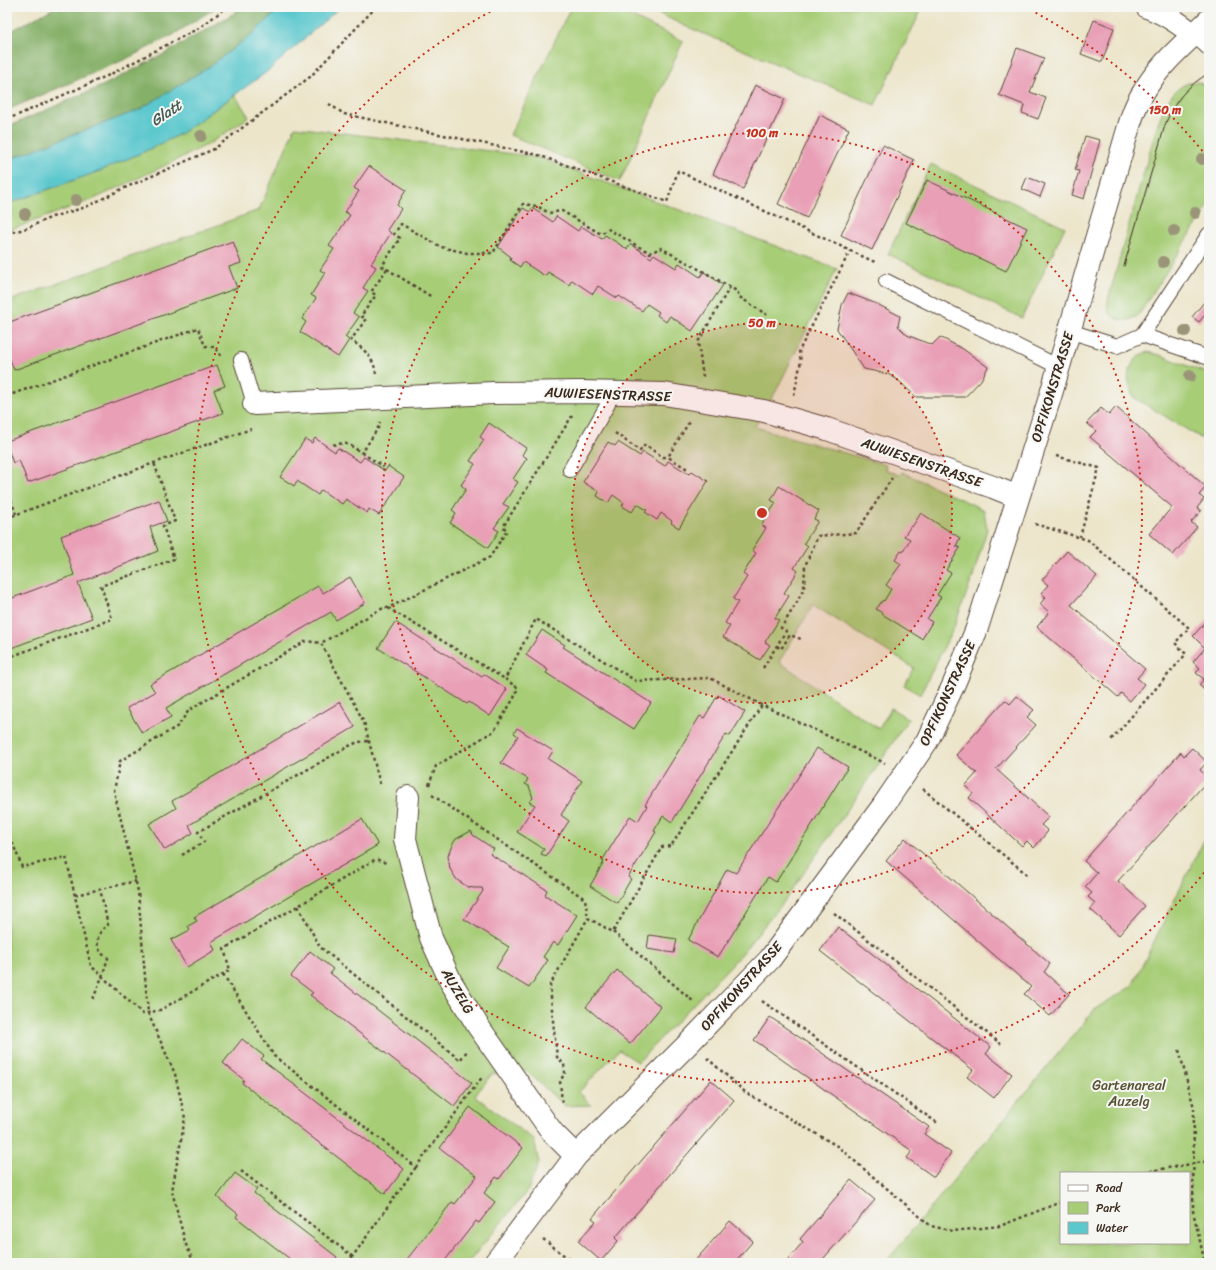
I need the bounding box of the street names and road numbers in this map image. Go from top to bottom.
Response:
street label: OPFIKONSTRASSE [1024,328,1081,445]
street label: AUWIESENSTRASSE [543,380,673,409]
street label: AUWIESENSTRASSE [857,430,987,495]
street label: OPFIKONSTRASSE [912,635,983,750]
street label: OPFIKONSTRASSE [694,935,790,1037]
street label: AUZELG [434,963,481,1019]

